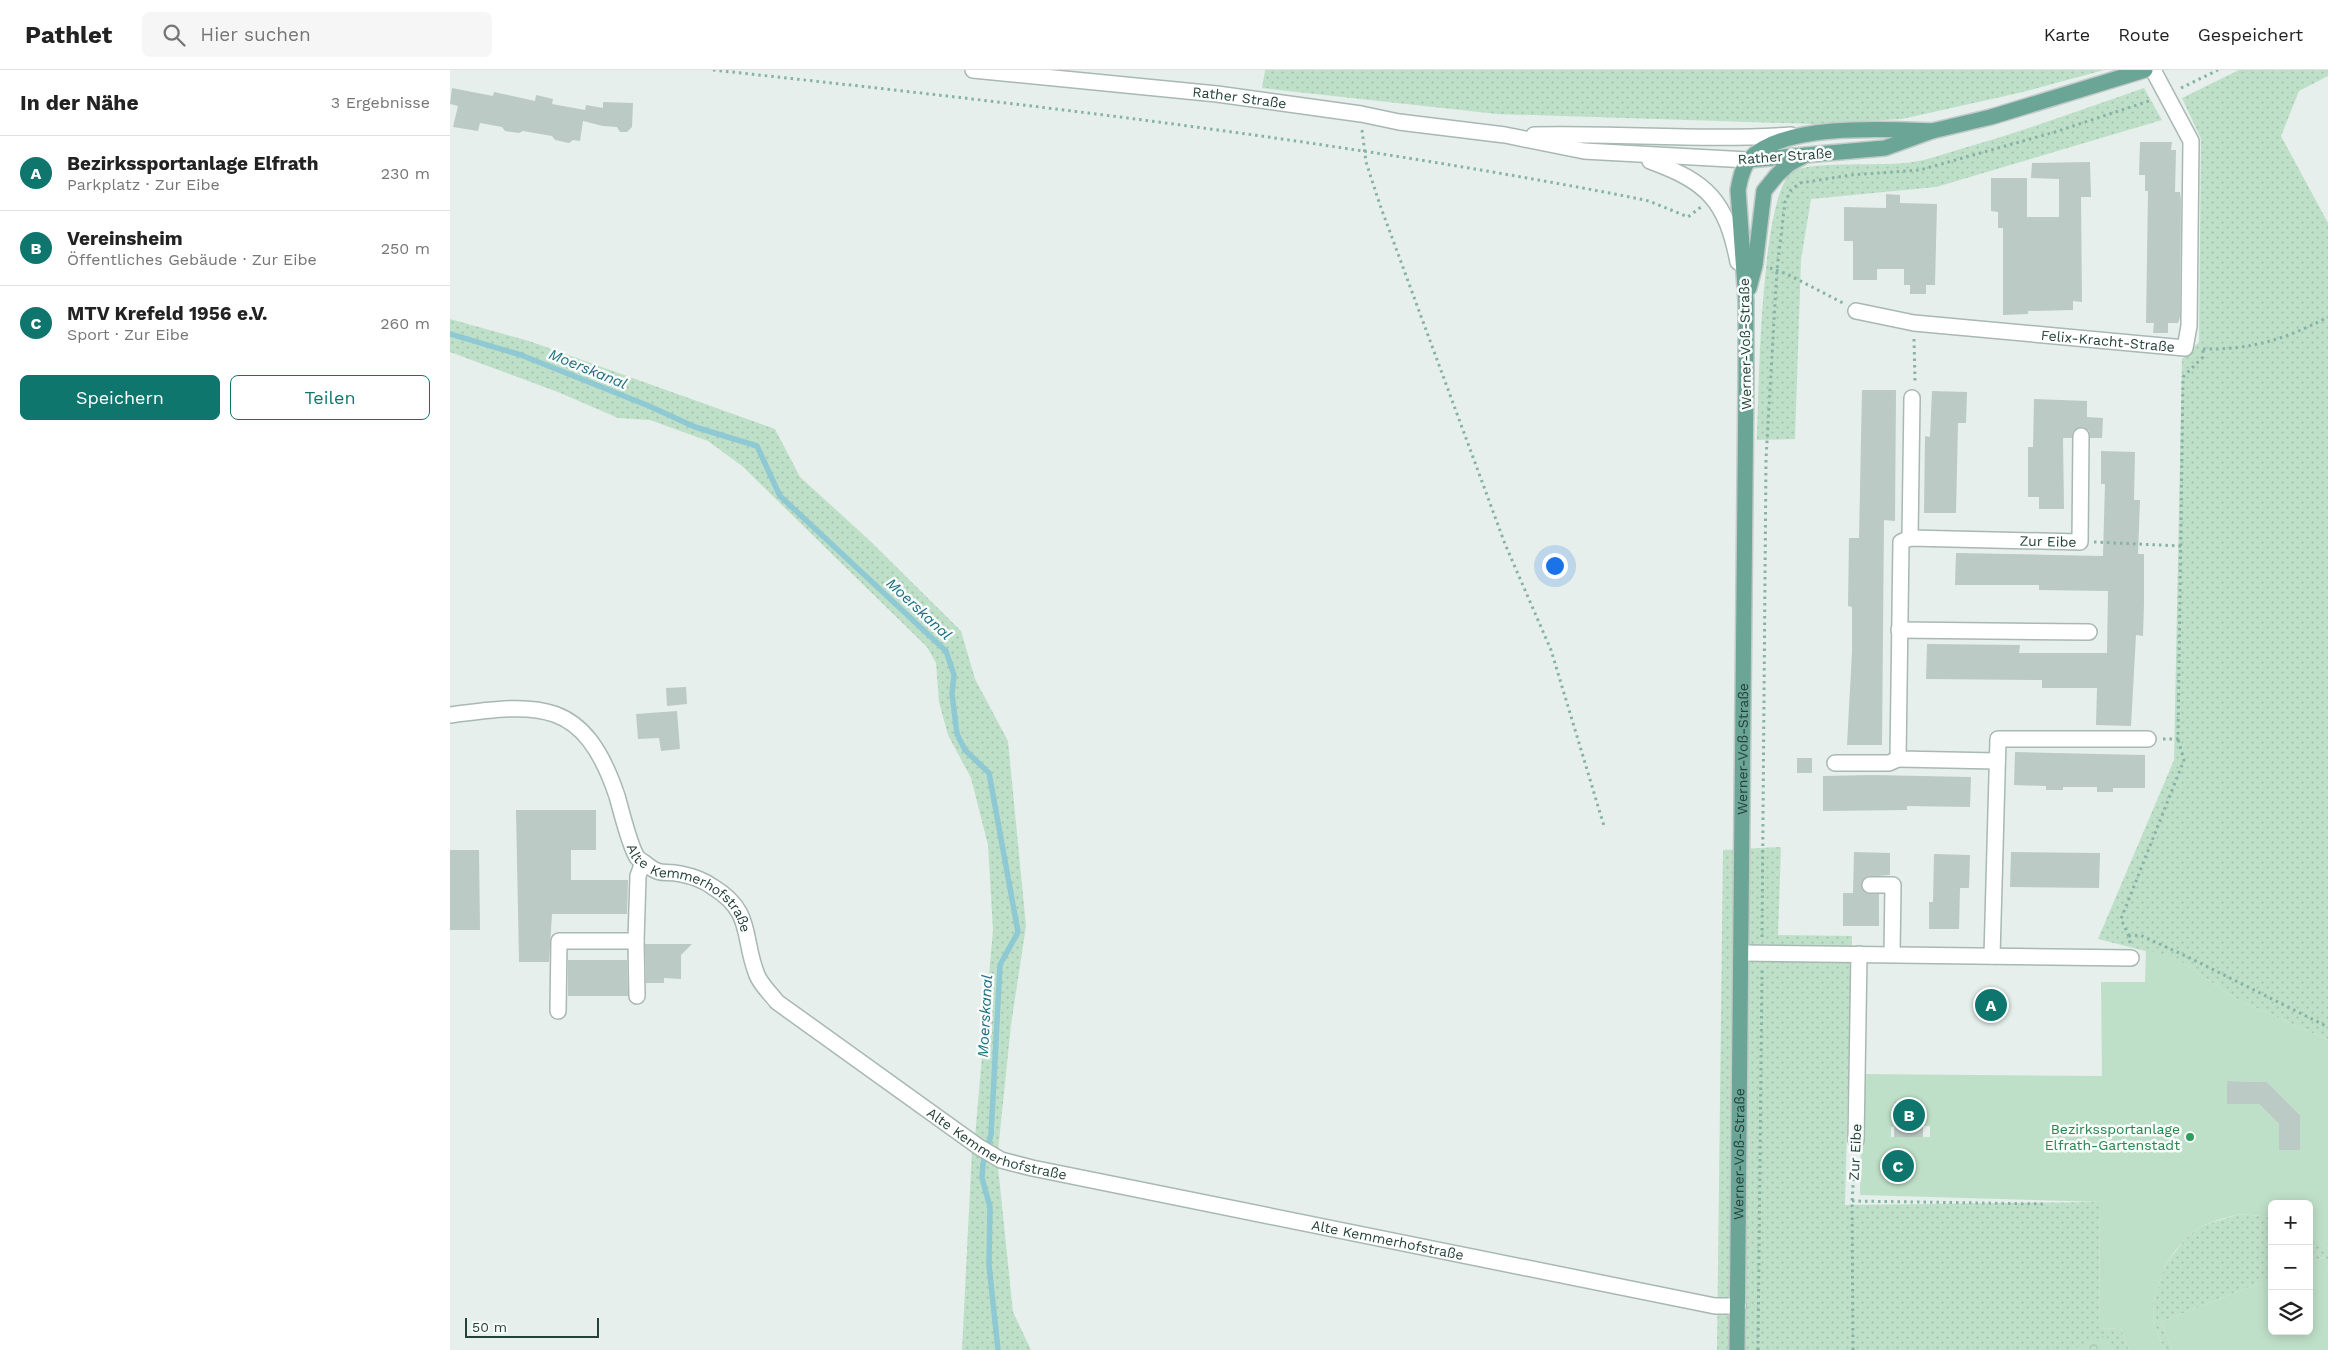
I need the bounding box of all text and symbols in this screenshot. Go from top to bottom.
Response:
search box [142,12,492,57]
text: Pathlet [25,21,112,49]
icon: search [160,21,188,49]
text: Hier suchen [200,23,311,46]
text: Karte [2044,24,2090,45]
text: Route [2118,24,2170,45]
text: Gespeichert [2198,24,2303,45]
street label: Rather Straße [1192,84,1288,112]
text: In der Nähe [20,90,139,115]
text: 3 Ergebnisse [331,93,430,112]
street label: Rather Straße [1737,145,1833,167]
text: Bezirkssportanlage Elfrath [67,152,319,175]
text: A [31,164,41,183]
text: 230 m [381,164,430,183]
text: Parkplatz · Zur Eibe [67,175,220,194]
text: Vereinsheim [67,227,183,250]
text: B [31,239,41,258]
text: 250 m [381,239,430,258]
text: Öffentliches Gebäude · Zur Eibe [67,250,317,269]
street label: Werner-Voß-Straße [1736,278,1754,410]
text: MTV Krefeld 1956 e.V. [67,302,268,325]
text: C [31,314,41,333]
text: 260 m [380,314,430,333]
text: Sport · Zur Eibe [67,325,189,344]
street label: Felix-Kracht-Straße [2040,327,2176,355]
water label: Moerskanal [546,345,630,393]
button: Speichern [20,375,220,420]
button: Teilen [230,375,430,420]
street label: Zur Eibe [2019,533,2077,550]
your location [1542,553,1568,579]
water label: Moerskanal [883,574,956,644]
street label: Werner-Voß-Straße [1734,683,1751,815]
street label: Alte Kemmerhofstraße [624,841,754,934]
water label: Moerskanal [974,974,996,1058]
pin: A [1975,986,2007,1024]
street label: Werner-Voß-Straße [1730,1088,1747,1220]
pin: B [1893,1096,1925,1134]
street label: Alte Kemmerhofstraße [924,1104,1068,1183]
place label: Bezirkssportanlage Elfrath-Gartenstadt [2045,1121,2180,1153]
street label: Zur Eibe [1846,1123,1864,1181]
marker: Bezirkssportanlage Elfrath-Gartenstadt [2184,1131,2196,1143]
pin: C [1882,1147,1914,1185]
map controls [2268,1200,2313,1335]
button: + [2268,1200,2313,1245]
street label: Alte Kemmerhofstraße [1310,1217,1465,1263]
button: − [2268,1245,2313,1290]
button: layers [2268,1290,2313,1335]
scale bar [465,1315,599,1338]
text: 50 m [472,1319,507,1335]

